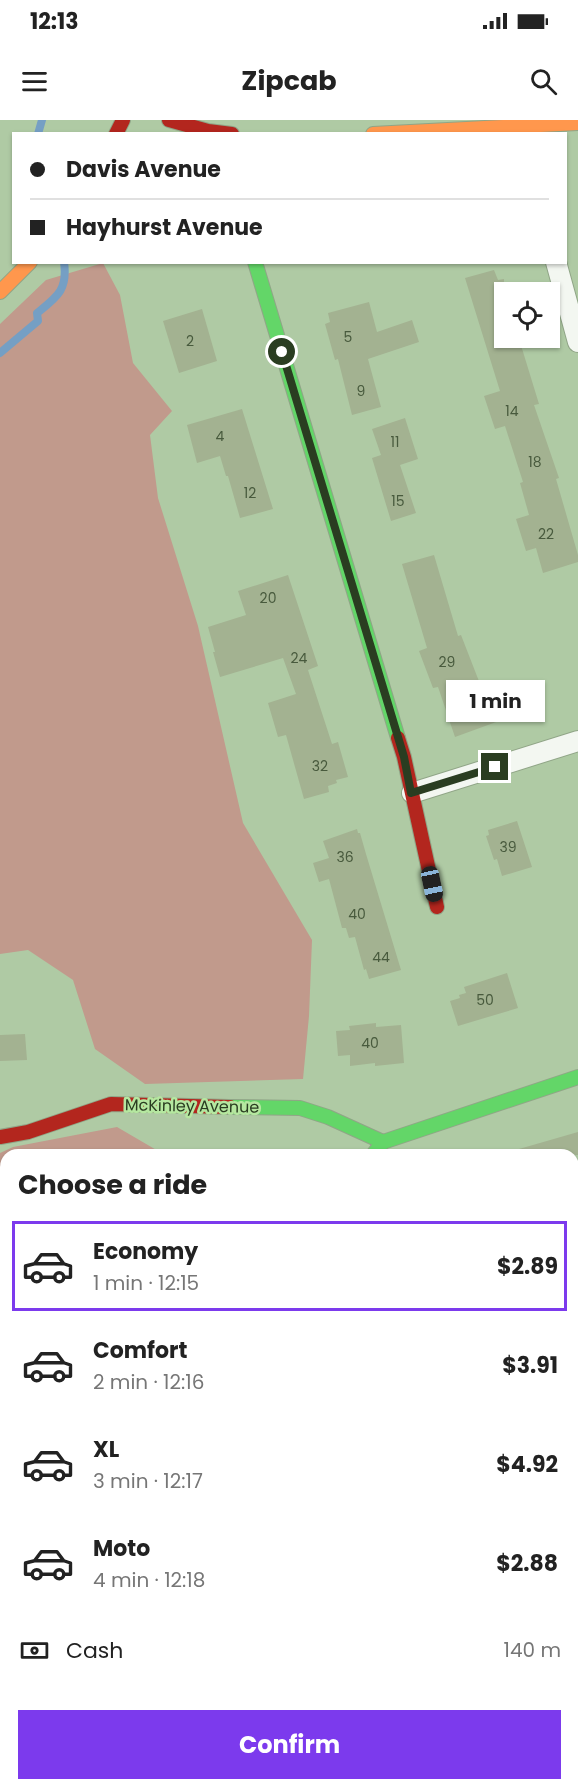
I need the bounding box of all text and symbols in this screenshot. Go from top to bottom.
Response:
text: 12:13 [30,6,79,37]
text: Zipcab [241,62,337,99]
icon: menu [18,65,51,98]
icon: search [527,65,560,98]
text: Davis Avenue [66,154,221,185]
text: Hayhurst Avenue [66,212,263,243]
map controls [494,282,560,348]
button: locate [494,282,560,348]
house number: 5 [344,327,352,347]
house number: 2 [186,331,194,351]
route start [268,338,295,365]
house number: 9 [357,381,365,401]
house number: 14 [505,401,519,421]
house number: 4 [216,426,225,446]
house number: 11 [391,432,399,452]
house number: 18 [528,452,542,472]
house number: 12 [244,483,256,503]
house number: 15 [391,491,405,511]
house number: 22 [538,524,554,544]
house number: 20 [260,588,276,608]
house number: 24 [291,648,308,668]
house number: 29 [439,652,455,672]
callout: 1 min [446,680,544,722]
text: 1 min [469,687,522,715]
route end [481,753,508,780]
house number: 32 [312,756,328,776]
house number: 39 [499,837,517,857]
house number: 36 [336,847,354,867]
car [419,865,445,903]
house number: 40 [348,904,366,924]
house number: 44 [372,947,390,967]
house number: 50 [476,990,494,1010]
house number: 40 [361,1033,379,1053]
street label: McKinley Avenue [125,1093,260,1119]
text: Choose a ride [18,1166,207,1203]
text: Economy [93,1236,198,1267]
icon: car [21,1239,75,1293]
text: $2.89 [497,1251,558,1282]
text: 1 min · 12:15 [93,1269,199,1297]
text: Comfort [93,1335,187,1366]
icon: car [21,1338,75,1392]
text: $3.91 [502,1350,558,1381]
text: 2 min · 12:16 [93,1368,204,1396]
text: XL [93,1434,119,1465]
icon: car [21,1437,75,1491]
text: $4.92 [496,1449,558,1480]
text: 3 min · 12:17 [93,1467,203,1495]
text: Moto [93,1533,150,1564]
icon: car [21,1536,75,1590]
text: $2.88 [496,1548,558,1579]
text: 4 min · 12:18 [93,1566,205,1594]
icon: cash [18,1634,51,1667]
text: Cash [66,1635,123,1666]
text: 140 m [504,1636,561,1664]
button: Confirm [18,1710,561,1779]

